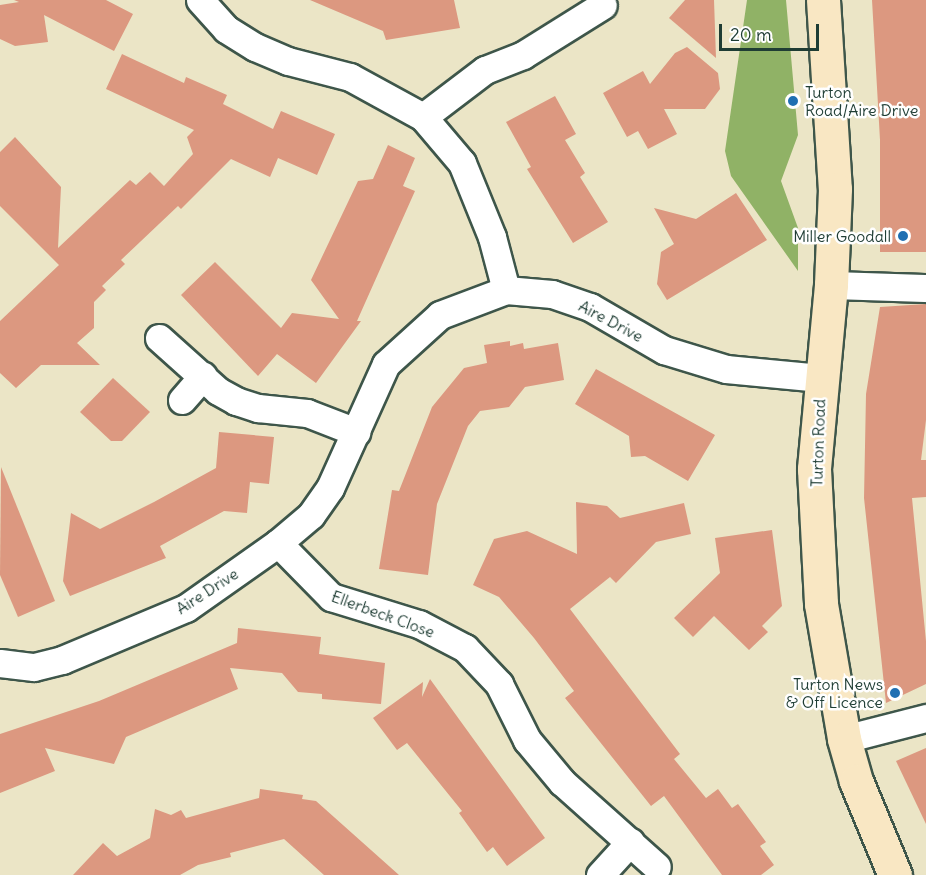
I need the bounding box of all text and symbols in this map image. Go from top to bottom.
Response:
scale bar [722,12,822,50]
text: 20 m [730,23,772,46]
place label: Turton Road/Aire Drive [805,82,918,120]
marker: Turton Road/Aire Drive [786,94,800,108]
place label: Miller Goodall [793,226,891,246]
marker: Miller Goodall [896,229,910,243]
street label: Aire Drive [576,296,646,346]
street label: Turton Road [807,399,829,487]
street label: Aire Drive [172,564,242,618]
street label: Ellerbeck Close [329,586,437,642]
place label: Turton News & Off Licence [786,674,883,712]
marker: Turton News & Off Licence [888,686,902,700]

